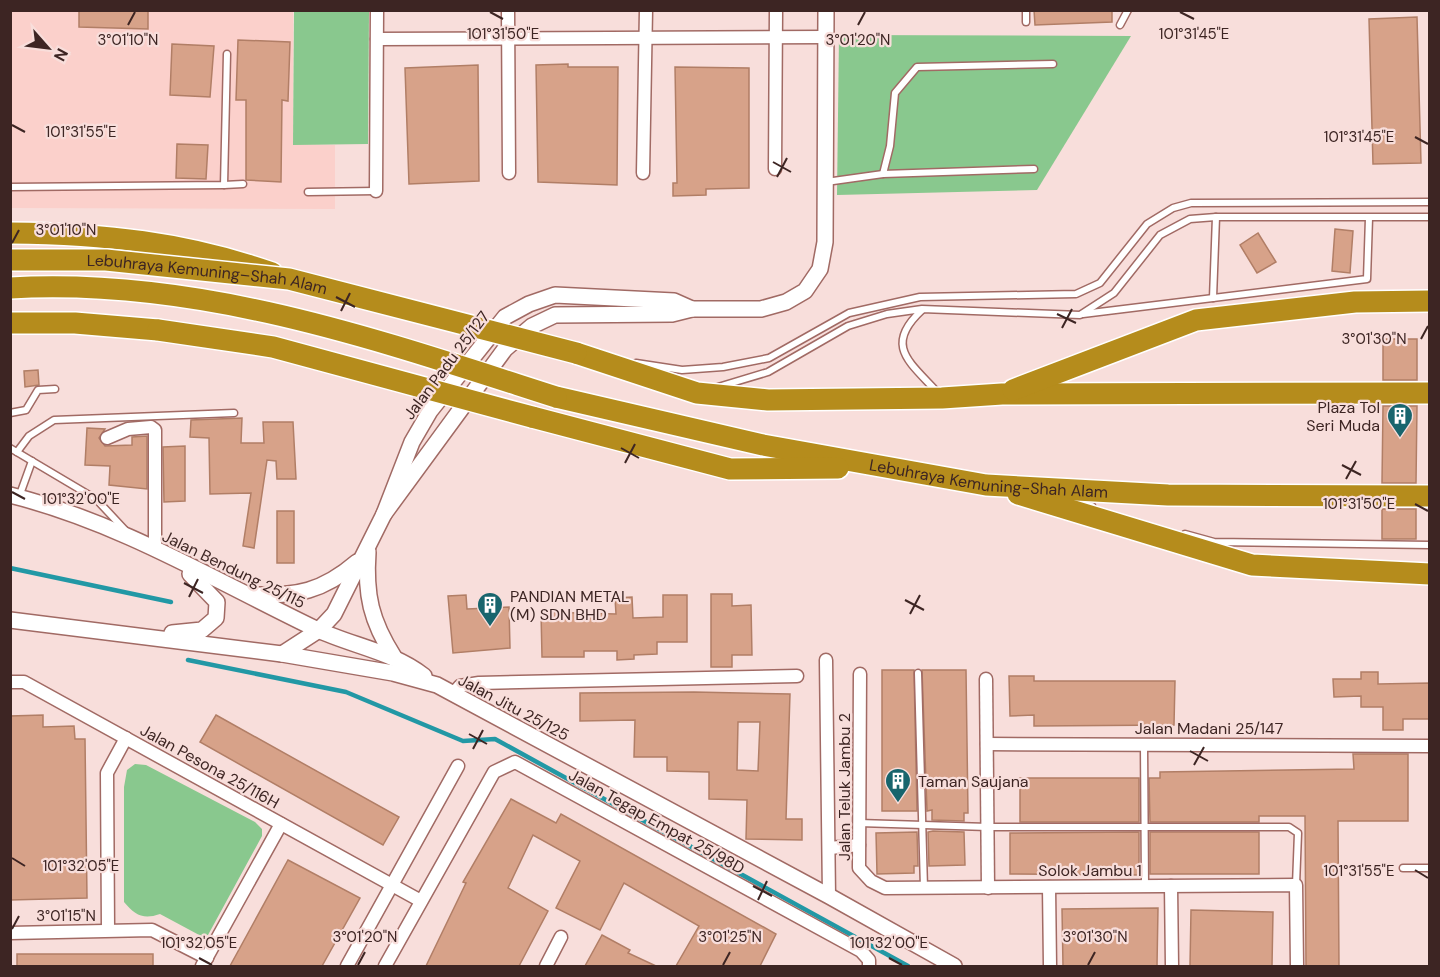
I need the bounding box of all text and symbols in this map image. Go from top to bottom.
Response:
north arrow [18,18,78,78]
text: 101°31'50"E [467,24,539,44]
text: 101°31'45"E [1159,24,1229,44]
text: 3°01'10"N [97,30,159,50]
text: 3°01'20"N [826,30,890,50]
text: N [49,45,73,65]
text: 101°31'55"E [46,122,116,142]
text: 101°31'45"E [1324,127,1394,147]
text: 3°01'10"N [35,220,97,240]
street label: Lebuhraya Kemuning–Shah Alam [87,250,330,299]
street label: Jalan Padu 25/127 [399,307,494,424]
text: 3°01'30"N [1341,329,1407,349]
place label: Plaza Tol Seri Muda [1306,397,1380,436]
building icon: Plaza Tol Seri Muda [1385,401,1415,439]
street label: Lebuhraya Kemuning-Shah Alam [868,454,1109,503]
text: 101°32'00"E [42,489,120,509]
text: 101°31'50"E [1323,494,1395,514]
street label: Jalan Bendung 25/115 [159,526,309,613]
place label: PANDIAN METAL (M) SDN BHD [510,586,630,625]
building icon: PANDIAN METAL (M) SDN BHD [475,590,505,628]
street label: Jalan Jitu 25/125 [455,669,573,746]
street label: Jalan Teluk Jambu 2 [834,713,855,861]
street label: Jalan Madani 25/147 [1135,718,1283,739]
street label: Jalan Pesona 25/116H [137,720,283,813]
street label: Jalan Tegap Empat 25/98D [565,764,748,879]
building icon: Taman Saujana [883,766,913,804]
place label: Taman Saujana [918,771,1029,792]
text: 101°32'05"E [43,856,119,876]
street label: Solok Jambu 1 [1038,860,1142,881]
text: 101°31'55"E [1324,861,1394,881]
text: 3°01'15"N [36,906,96,926]
text: 3°01'20"N [333,927,397,947]
text: 3°01'25"N [698,927,762,947]
text: 3°01'30"N [1062,927,1128,947]
text: 101°32'05"E [161,933,237,953]
text: 101°32'00"E [850,933,928,953]

